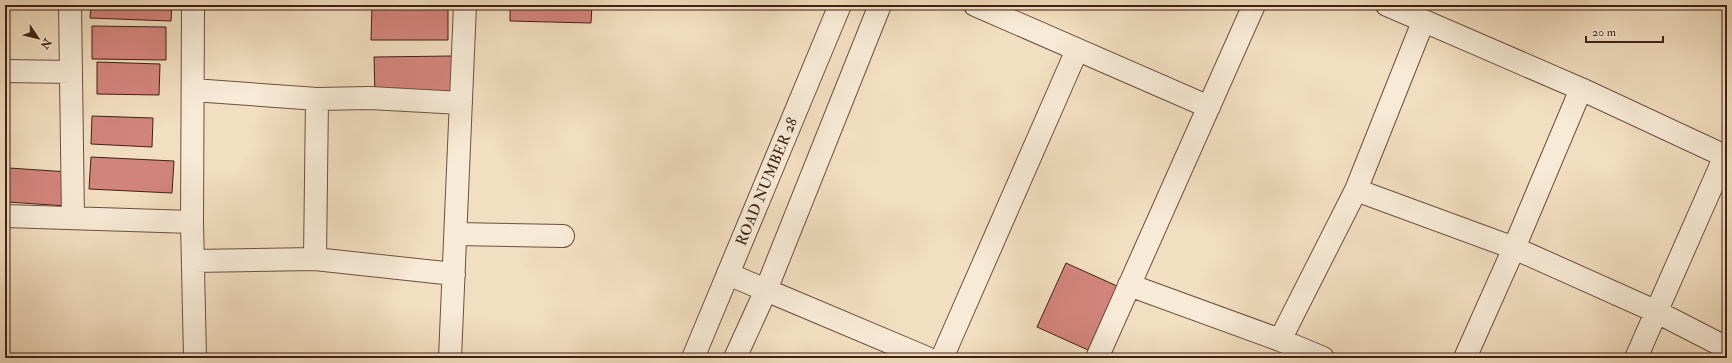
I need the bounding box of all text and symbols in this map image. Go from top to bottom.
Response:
north arrow [18,18,58,58]
scale bar [1586,18,1663,44]
text: 20 m [1592,25,1617,40]
text: N [37,35,55,52]
street label: ROAD NUMBER 28 [731,115,802,249]

